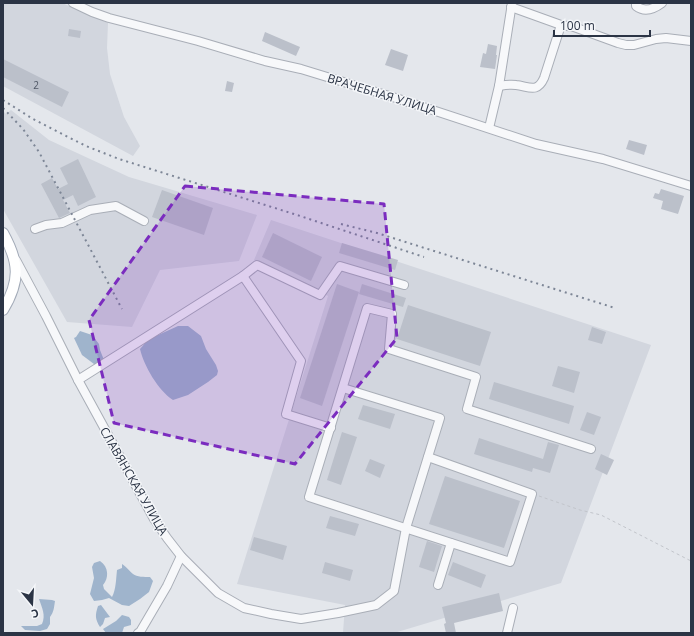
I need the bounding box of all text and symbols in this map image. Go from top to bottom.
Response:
scale bar [554,12,650,38]
text: 100 m [560,17,595,34]
street label: ВРАЧЕБНАЯ УЛИЦА [325,69,439,119]
house number: 2 [33,78,39,92]
street label: СЛАВЯНСКАЯ УЛИЦА [96,424,172,539]
north arrow [12,584,52,624]
text: С [30,606,41,622]

